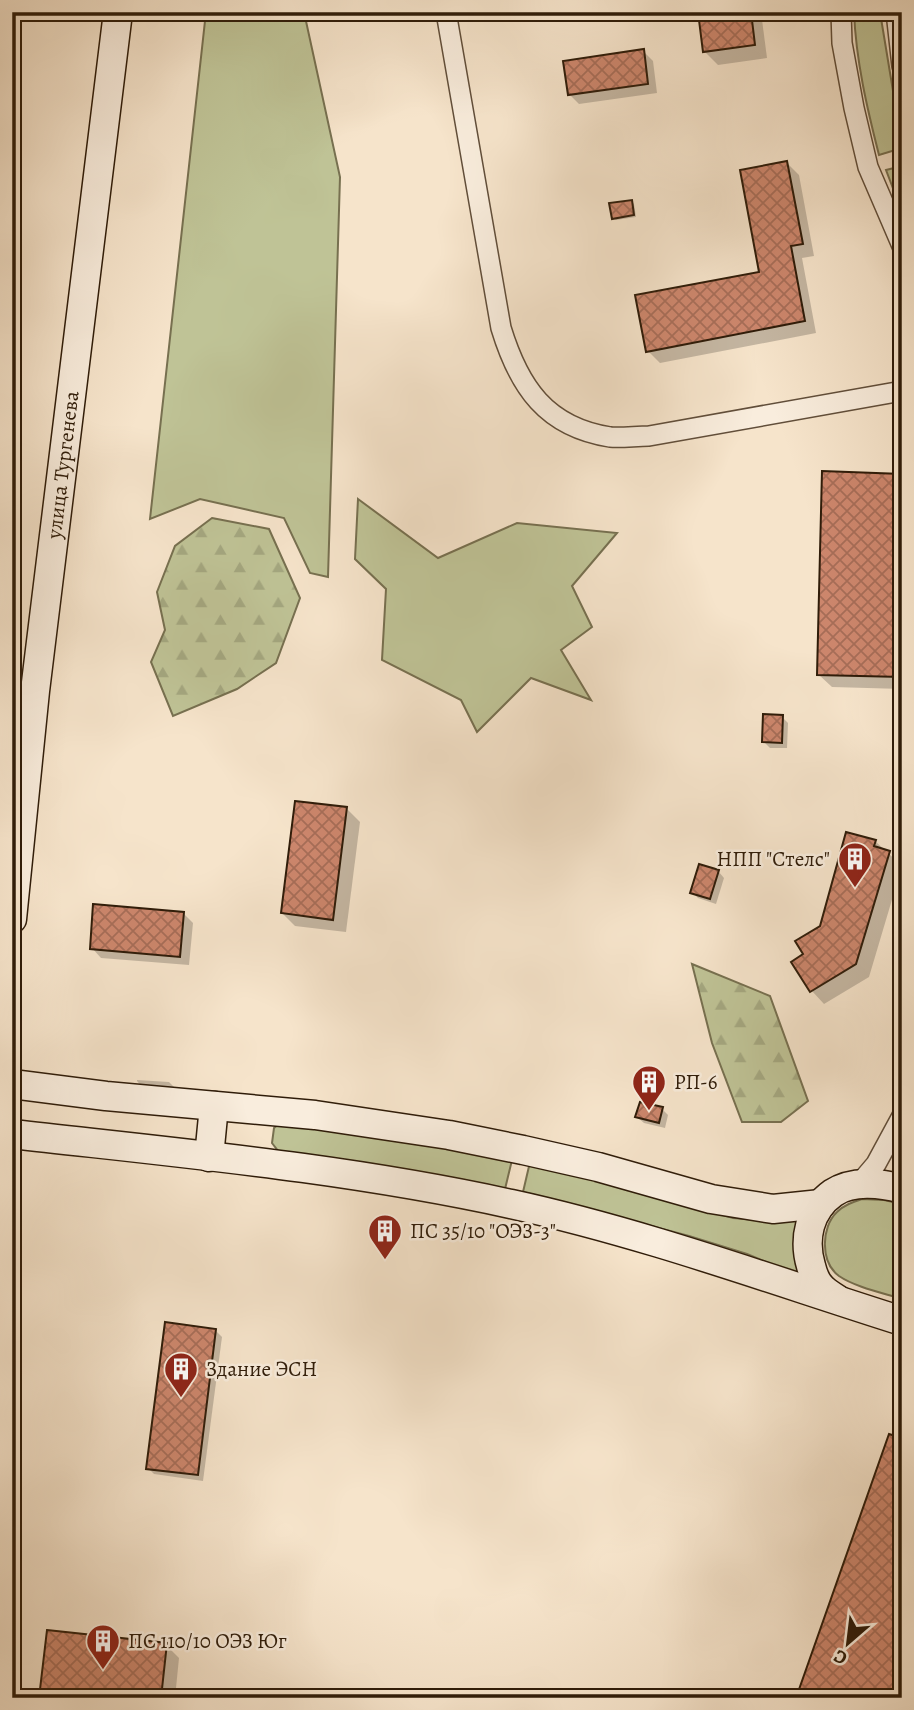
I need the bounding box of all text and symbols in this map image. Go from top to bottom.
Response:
street label: улица Тургенева [40,389,86,541]
building icon: НПП "Стелс" [836,840,874,889]
place label: НПП "Стелс" [717,845,830,873]
building icon: РП-6 [630,1063,668,1112]
place label: РП-6 [674,1068,718,1096]
building icon: ПС 35/10 "ОЭЗ-3" [366,1212,404,1261]
place label: ПС 35/10 "ОЭЗ-3" [410,1217,556,1245]
building icon: Здание ЭСН [162,1350,200,1399]
place label: Здание ЭСН [206,1355,317,1383]
north arrow [813,1608,883,1678]
building icon: ПС 110/10 ОЭЗ Юг [84,1622,122,1671]
place label: ПС 110/10 ОЭЗ Юг [128,1627,287,1655]
text: С [829,1643,852,1671]

